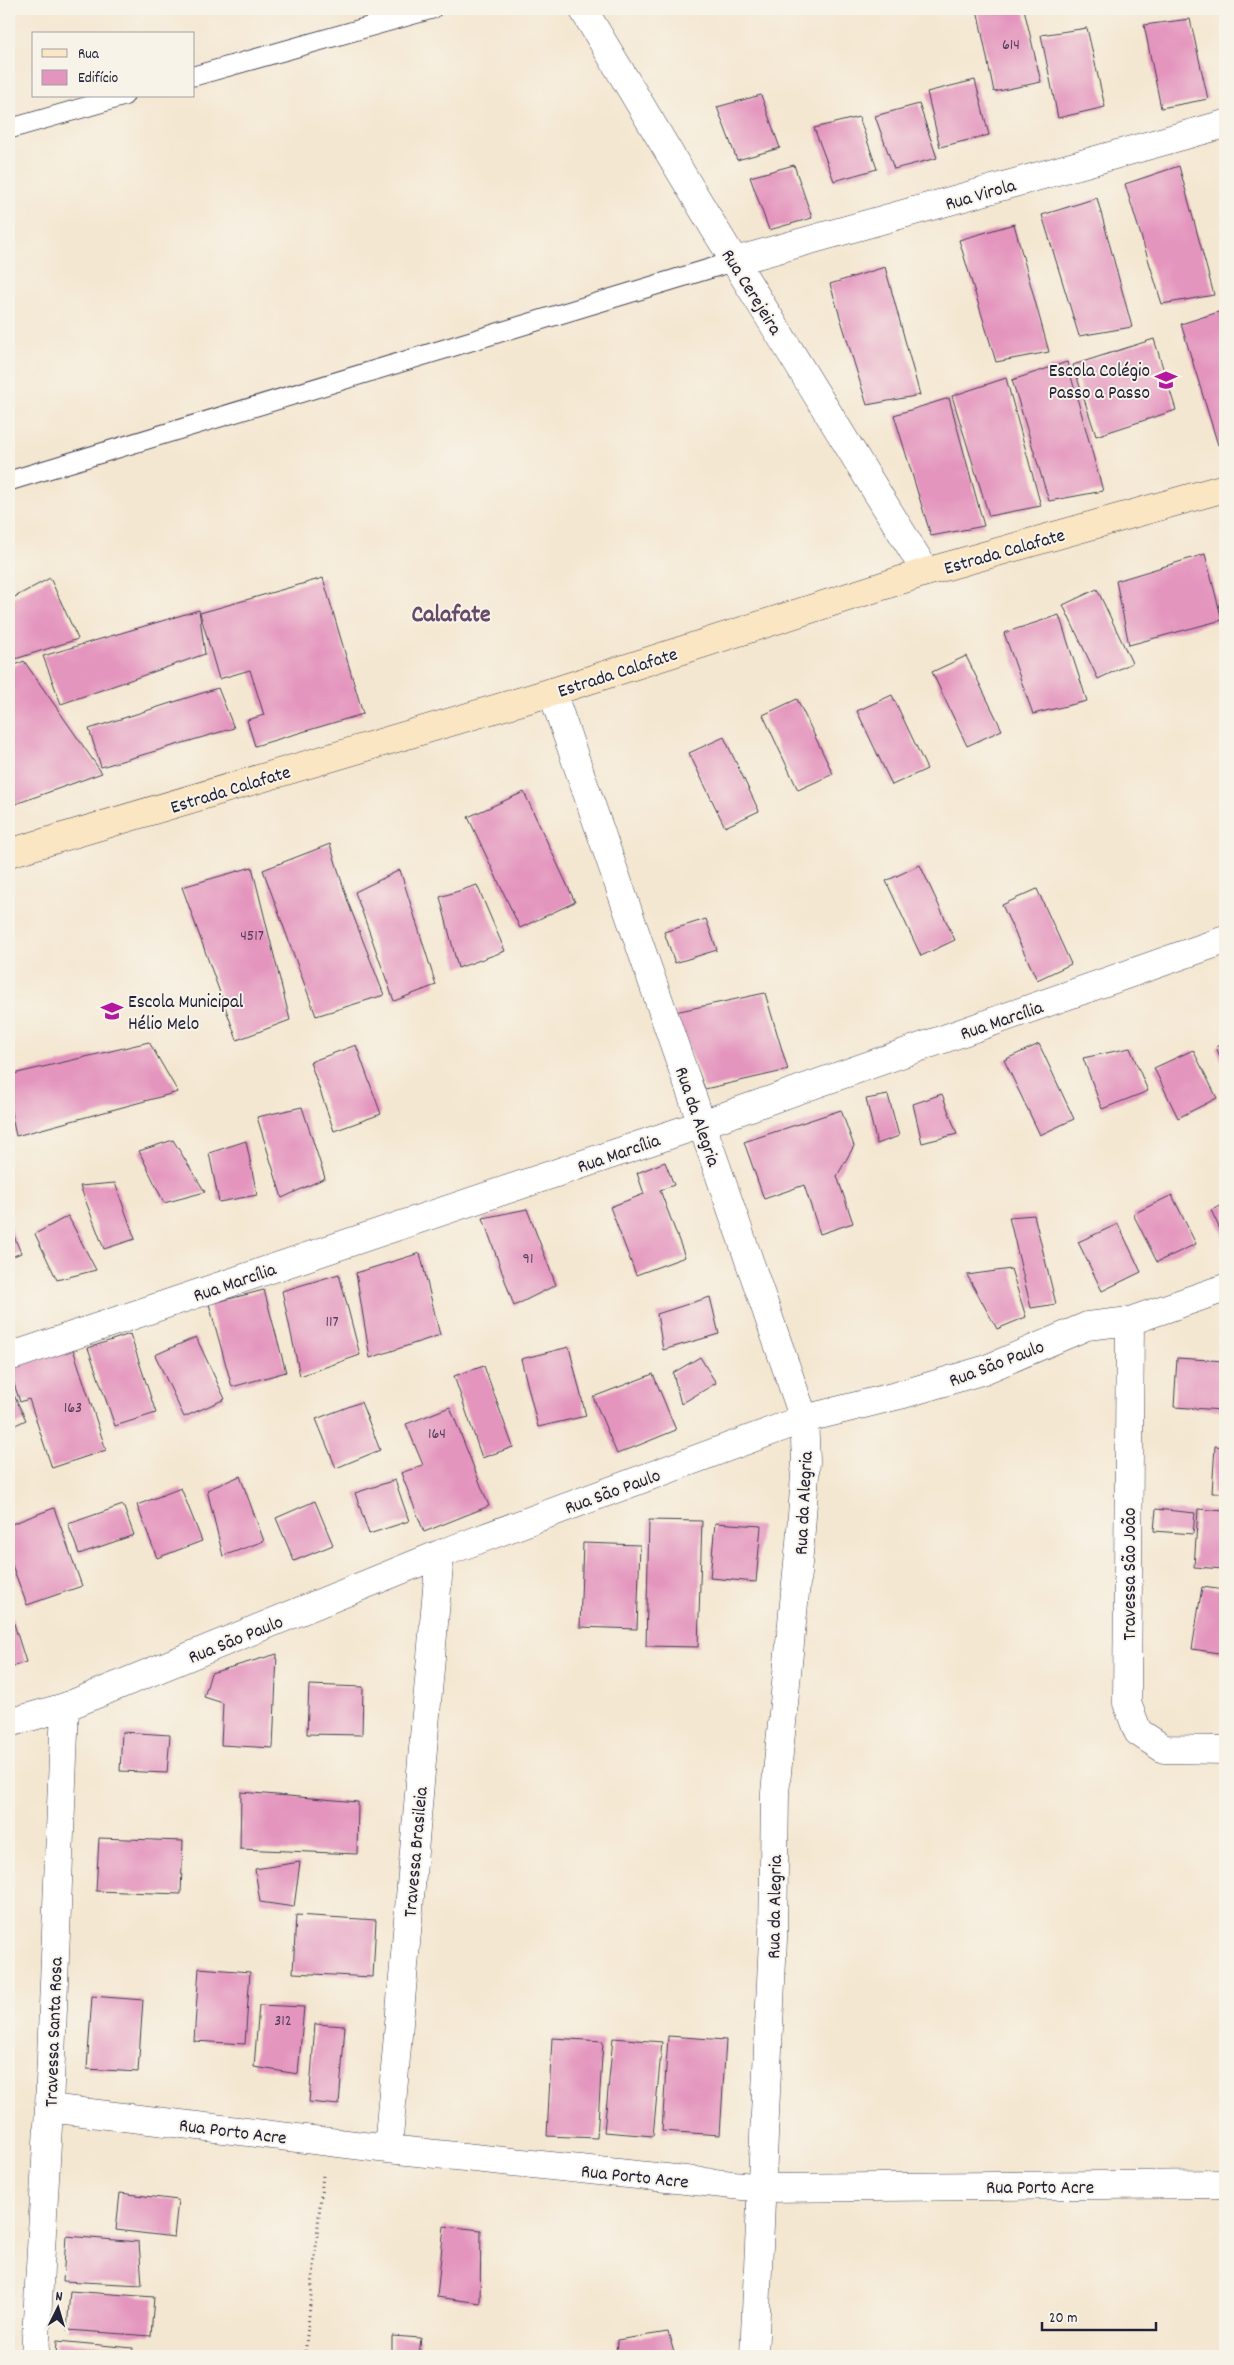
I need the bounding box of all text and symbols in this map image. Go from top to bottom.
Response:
legend [32,32,195,98]
house number: 614 [1002,34,1020,57]
text: Rua [78,44,100,66]
text: Edifício [78,68,118,90]
street label: Rua Virola [943,173,1020,219]
street label: Rua Cerejeira [713,245,788,342]
place label: Escola Colégio Passo a Passo [1048,359,1150,408]
school or university icon: Escola Colégio Passo a Passo [1153,367,1179,393]
street label: Estrada Calafate [941,523,1069,583]
district label: Calafate [411,599,491,633]
street label: Estrada Calafate [555,642,681,706]
street label: Estrada Calafate [168,760,294,822]
house number: 4517 [240,925,264,948]
place label: Escola Municipal Hélio Melo [128,990,244,1039]
street label: Rua Marcília [957,995,1048,1049]
school or university icon: Escola Municipal Hélio Melo [99,998,125,1024]
street label: Rua da Alegria [666,1064,726,1172]
street label: Rua Marcília [574,1128,665,1182]
house number: 91 [523,1248,533,1271]
street label: Rua Marcília [190,1257,281,1311]
house number: 117 [325,1311,339,1334]
street label: Rua São Paulo [946,1335,1049,1396]
house number: 163 [64,1397,82,1420]
house number: 164 [428,1423,446,1446]
street label: Rua da Alegria [789,1450,822,1556]
street label: Rua São Paulo [562,1463,665,1523]
street label: Travessa São João [1118,1507,1145,1641]
street label: Rua São Paulo [185,1610,288,1673]
street label: Travessa Brasileia [398,1785,437,1919]
street label: Rua da Alegria [762,1854,791,1959]
street label: Travessa Santa Rosa [39,1956,72,2108]
house number: 312 [274,2010,292,2033]
street label: Rua Porto Acre [177,2113,288,2153]
street label: Rua Porto Acre [579,2159,690,2198]
street label: Rua Porto Acre [986,2176,1094,2203]
north arrow [32,2282,82,2332]
text: N [55,2287,63,2307]
scale bar [1042,2300,1155,2332]
text: 20 m [1049,2308,1077,2330]

